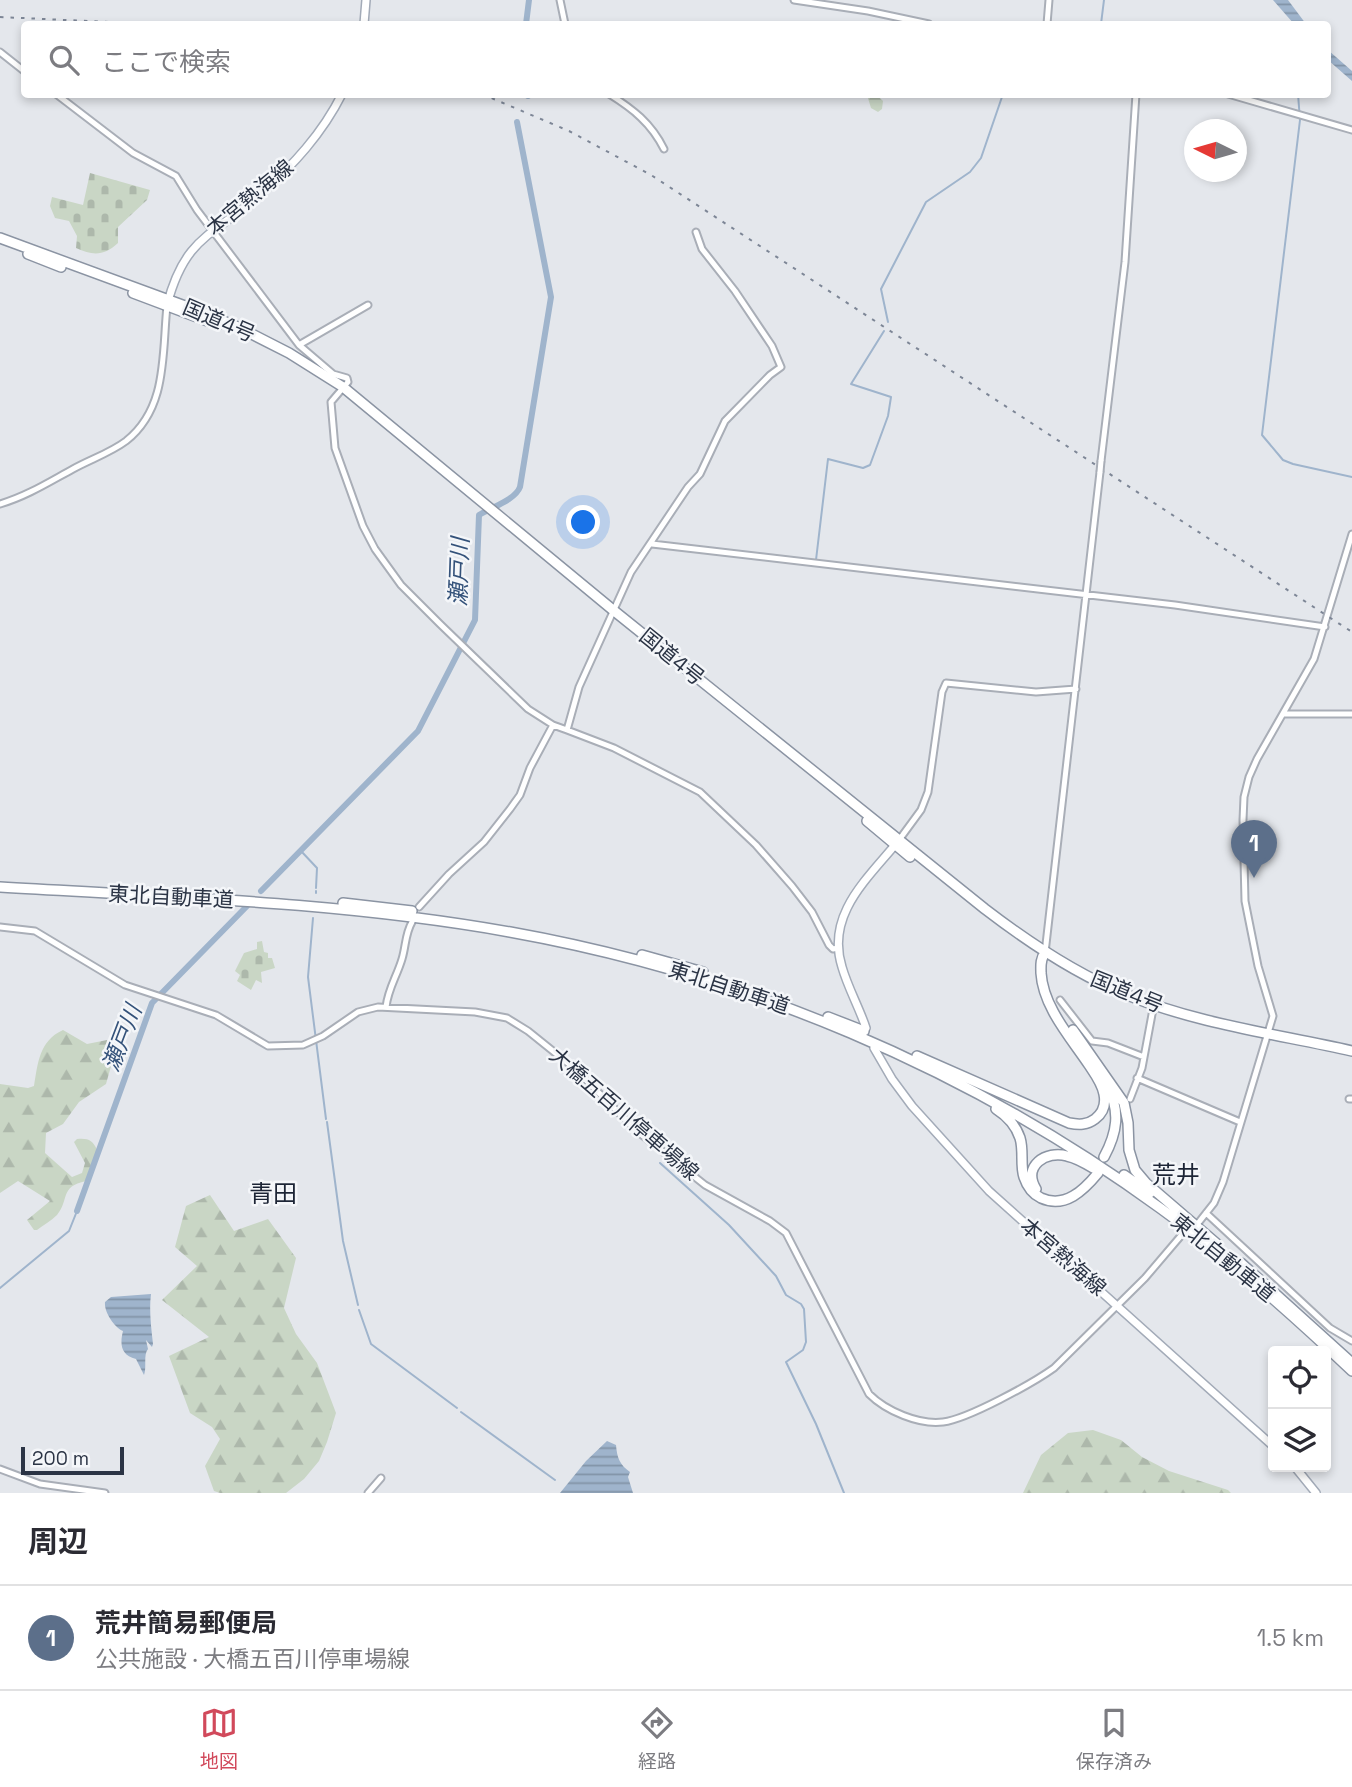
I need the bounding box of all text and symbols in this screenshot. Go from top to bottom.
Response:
search box [21,21,1331,98]
icon: search [45,41,83,79]
text: ここで検索 [101,45,231,79]
north arrow [1184,119,1247,182]
street label: 本宮熱海線 [201,154,299,242]
street label: 国道4号 [179,293,260,348]
your location [566,505,600,539]
water label: 瀬戸川 [443,534,475,607]
street label: 国道4号 [634,622,710,691]
pin: 1 [1231,820,1277,878]
street label: 東北自動車道 [107,880,235,913]
street label: 東北自動車道 [665,955,793,1020]
street label: 国道4号 [1087,965,1168,1018]
water label: 瀬戸川 [96,998,149,1076]
street label: 大橋五百川停車場線 [544,1041,705,1186]
district label: 荒井 [1152,1159,1200,1190]
district label: 青田 [249,1178,297,1209]
street label: 東北自動車道 [1166,1207,1281,1308]
street label: 本宮熱海線 [1015,1212,1112,1301]
map controls [1268,1346,1331,1472]
button: locate [1268,1346,1331,1409]
button: layers [1268,1409,1331,1472]
scale bar [21,1444,124,1476]
text: 200 m [32,1446,89,1471]
text: 周辺 [28,1522,88,1561]
text: 荒井簡易郵便局 [95,1606,277,1640]
text: 1 [46,1623,56,1653]
text: 1.5 km [1257,1623,1324,1653]
text: 公共施設 · 大橋五百川停車場線 [95,1644,410,1674]
tab: 地図 [200,1704,238,1774]
tab: 経路 [638,1704,676,1774]
tab: 保存済み [1076,1704,1152,1774]

